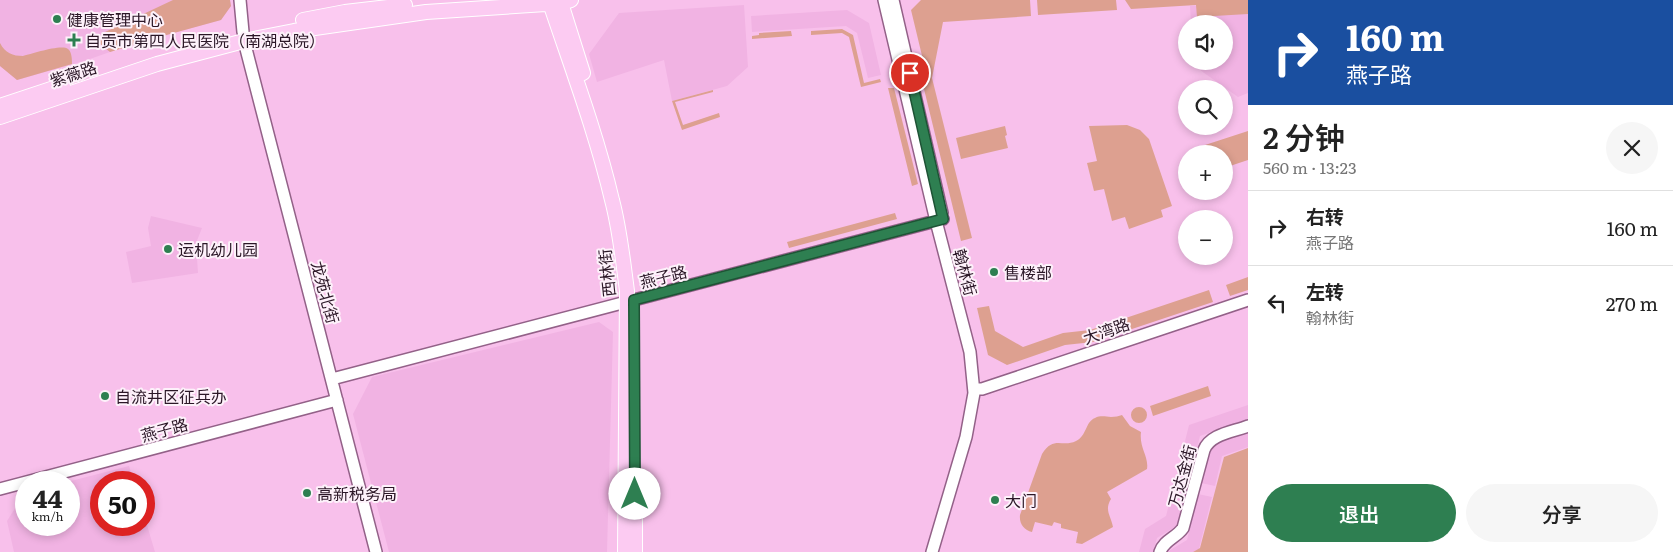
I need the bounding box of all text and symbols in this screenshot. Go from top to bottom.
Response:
place label: 健康管理中心 [67,7,163,31]
text: 160 m [1346,10,1444,62]
marker: 健康管理中心 [51,13,63,25]
map controls [1178,15,1233,265]
button: sound [1178,15,1233,70]
icon: right [1263,20,1328,85]
place label: 自贡市第四人民医院（南湖总院） [85,28,325,52]
marker: 自贡市第四人民医院（南湖总院） [67,33,81,47]
pin [889,52,931,94]
street label: 紫薇路 [46,54,100,92]
text: 燕子路 [1346,57,1412,90]
icon: arrive [896,59,924,87]
button: search [1178,80,1233,135]
text: 2 分钟 [1263,114,1345,158]
button: close [1606,122,1658,174]
button: + [1178,145,1233,200]
text: 560 m · 13:23 [1263,155,1357,179]
text: 右转 [1306,202,1344,230]
button: − [1178,210,1233,265]
icon: right [1263,214,1291,242]
text: 160 m [1607,214,1658,242]
text: 燕子路 [1306,230,1354,254]
place label: 运机幼儿园 [178,237,258,261]
marker: 运机幼儿园 [162,243,174,255]
street label: 翰林街 [948,246,984,298]
street label: 西林街 [592,248,620,298]
street label: 龙苑北街 [306,258,346,326]
street label: 燕子路 [637,259,689,293]
place label: 售楼部 [1004,260,1052,284]
marker: 售楼部 [988,266,1000,278]
text: 左转 [1306,277,1344,305]
icon: left [1263,289,1291,317]
text: 270 m [1606,289,1658,317]
text: 翰林街 [1306,305,1354,329]
street label: 大湾路 [1079,311,1133,349]
place label: 自流井区征兵办 [115,384,227,408]
marker: 自流井区征兵办 [99,390,111,402]
street label: 燕子路 [138,411,190,447]
street label: 万达金街 [1161,442,1201,510]
position arrow [608,467,660,519]
speed limit sign: 50 [90,471,155,536]
text: 44 [32,479,63,516]
place label: 高新税务局 [317,481,397,505]
button: 退出 [1263,484,1456,542]
button: 分享 [1466,484,1658,542]
marker: 高新税务局 [301,487,313,499]
place label: 大门 [1005,488,1037,512]
marker: 大门 [989,494,1001,506]
text: km/h [32,507,63,525]

